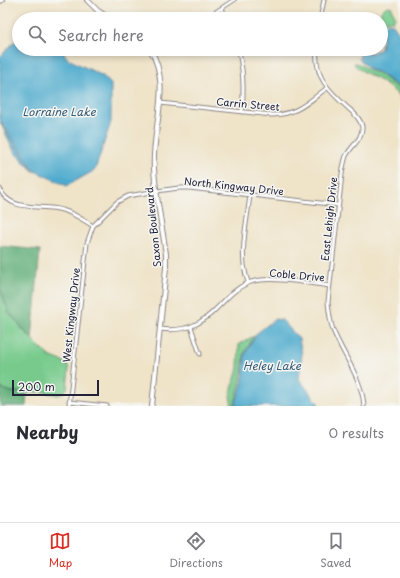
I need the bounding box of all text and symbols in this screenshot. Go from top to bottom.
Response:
search box [12,12,388,56]
icon: search [26,23,48,45]
text: Search here [58,23,144,46]
street label: Carrin Street [216,93,280,114]
water label: Lorraine Lake [22,103,97,120]
street label: North Kingway Drive [184,173,285,198]
street label: East Lehigh Drive [317,176,340,262]
street label: Saxon Boulevard [141,186,164,268]
street label: Coble Drive [269,265,325,284]
street label: West Kingway Drive [58,267,84,363]
water label: Heley Lake [243,357,302,374]
scale bar [12,378,99,397]
text: 200 m [18,378,55,395]
text: Nearby [16,419,78,445]
text: 0 results [329,423,384,442]
tab: Map [49,530,72,571]
tab: Directions [169,530,223,571]
tab: Saved [320,530,351,571]

